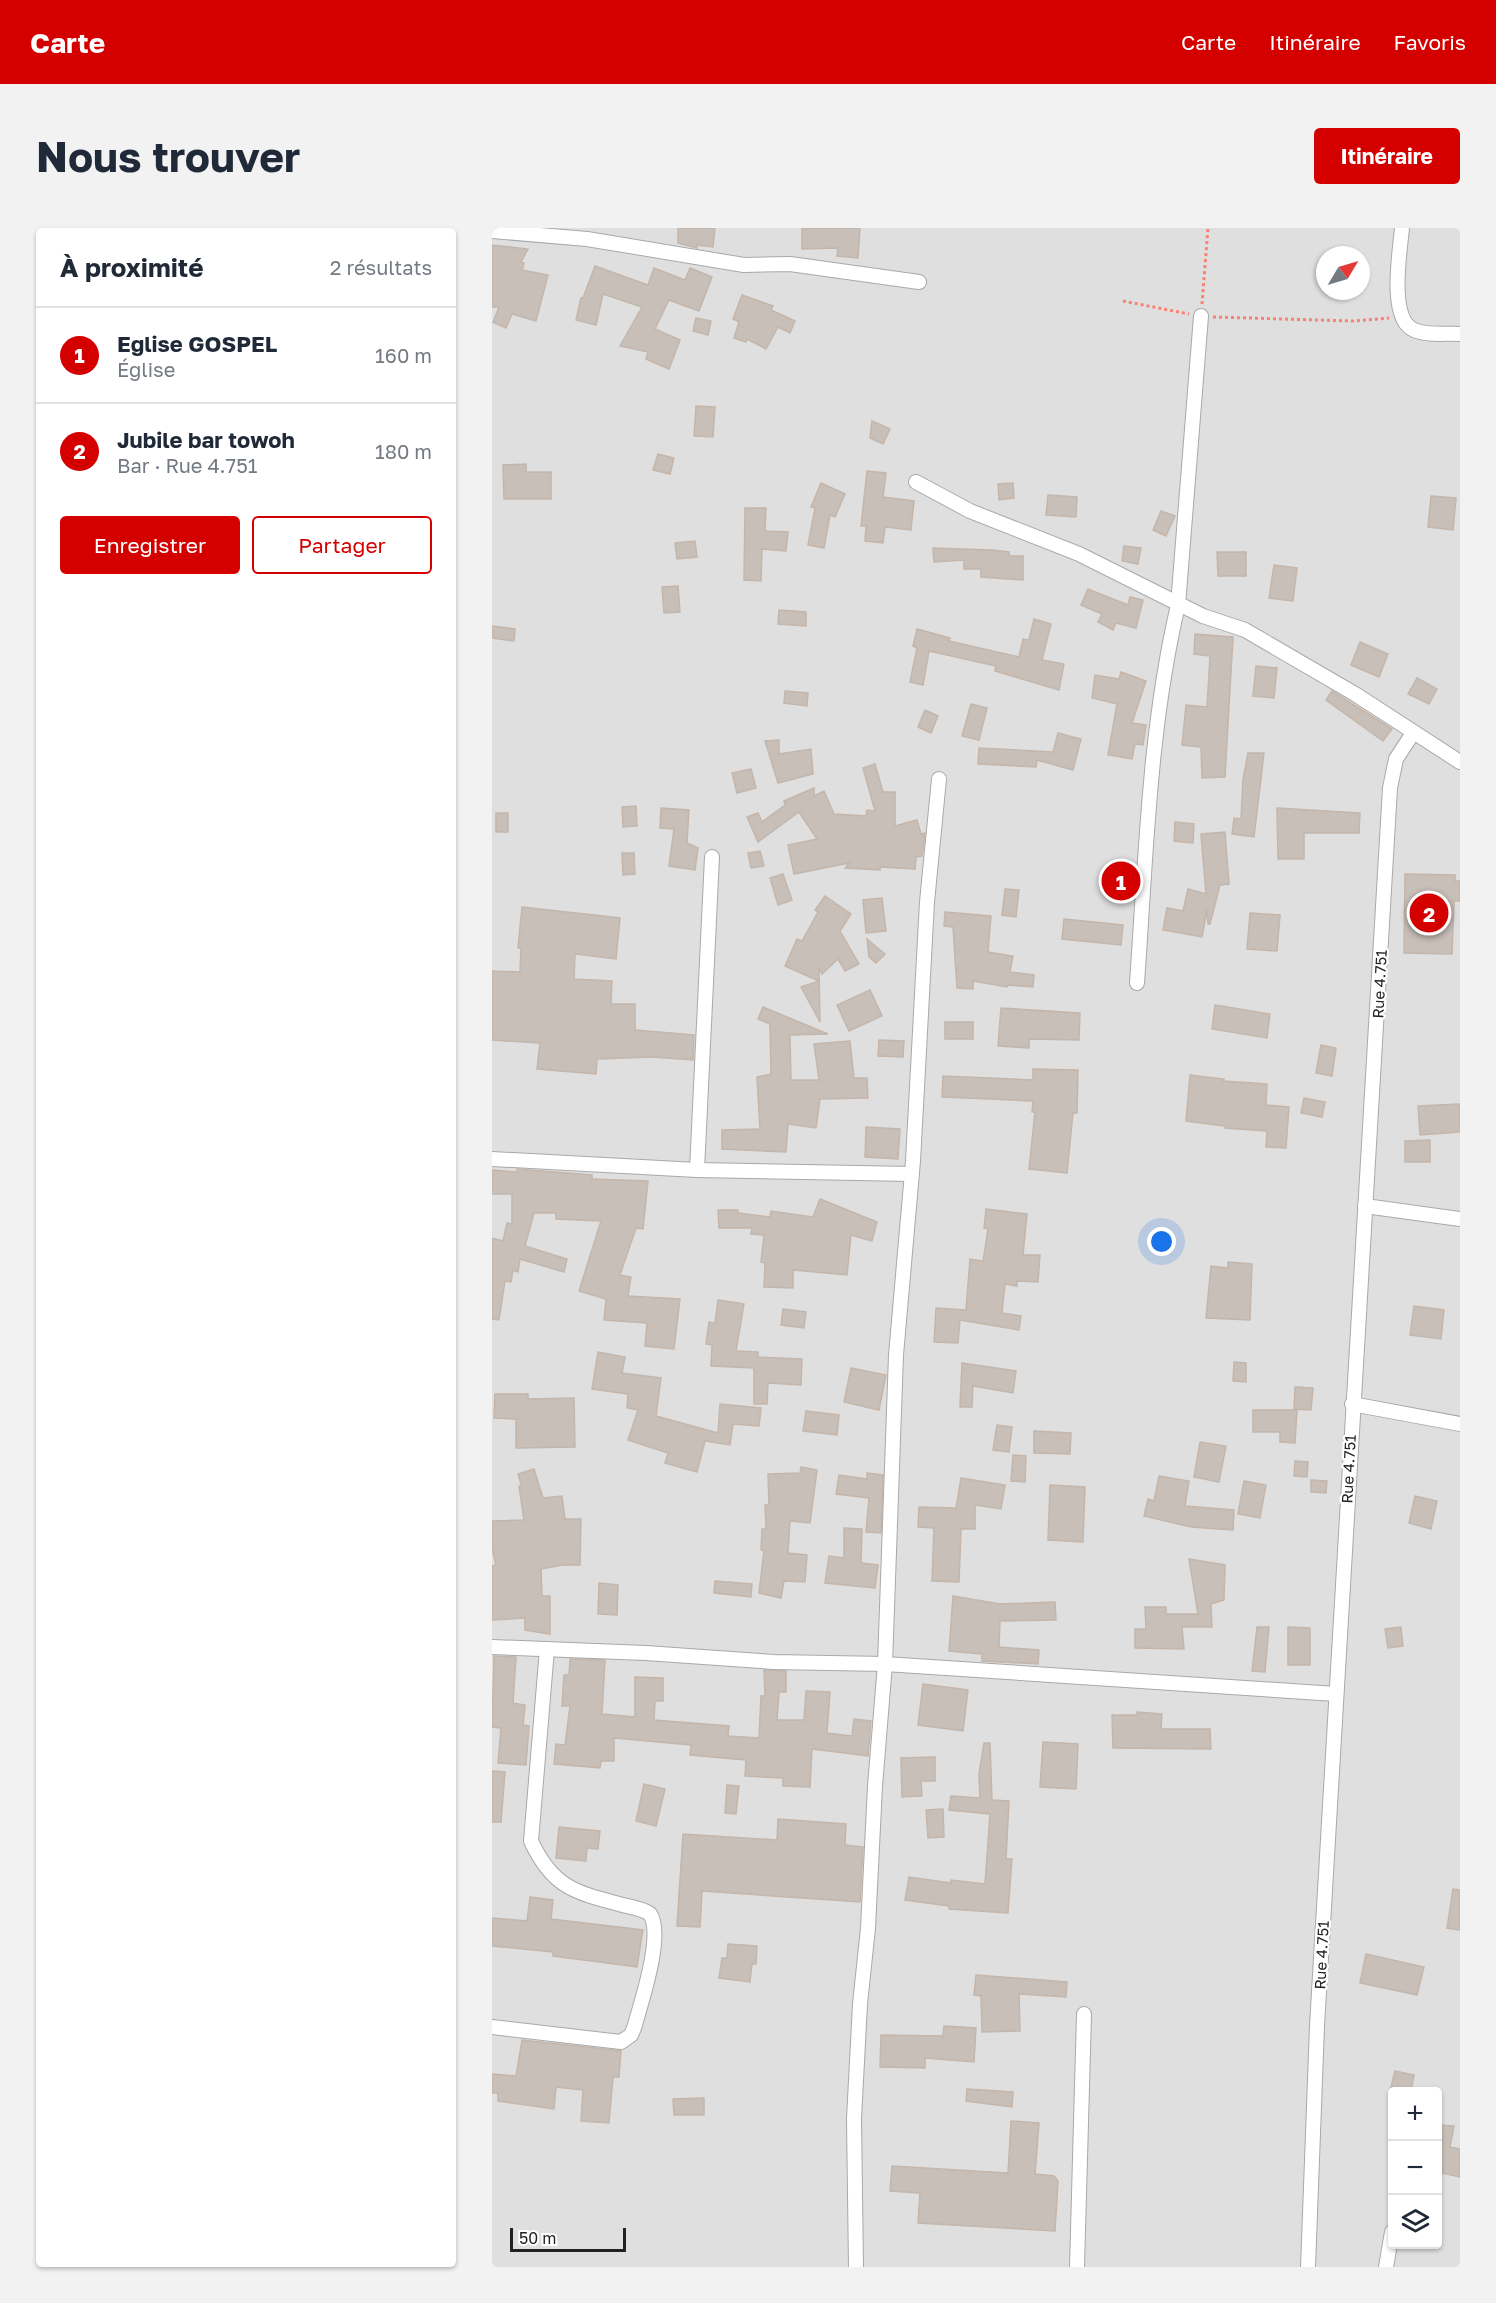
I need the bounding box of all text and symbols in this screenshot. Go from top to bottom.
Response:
text: Carte [30,26,105,59]
text: Carte [1181,29,1236,55]
text: Itinéraire [1269,29,1361,55]
text: Favoris [1394,29,1466,55]
button: Itinéraire [1314,128,1460,184]
text: Nous trouver [36,131,300,181]
north arrow [1316,246,1370,300]
text: À proximité [60,252,204,283]
text: 2 résultats [330,255,432,279]
text: Eglise GOSPEL [117,330,277,357]
text: 1 [74,343,85,367]
text: 160 m [375,343,432,367]
text: Église [117,357,175,381]
text: Jubile bar towoh [117,426,295,453]
text: 2 [73,439,86,463]
text: 180 m [375,439,432,463]
text: Bar · Rue 4.751 [117,453,258,477]
button: Enregistrer [60,516,240,574]
button: Partager [252,516,432,574]
pin: 1 [1102,858,1140,904]
pin: 2 [1410,890,1448,936]
street label: Rue 4.751 [1368,949,1390,1019]
your location [1147,1227,1176,1256]
street label: Rue 4.751 [1337,1434,1359,1504]
street label: Rue 4.751 [1310,1920,1332,1990]
map controls [1388,2087,1442,2249]
button: + [1388,2087,1442,2141]
button: − [1388,2141,1442,2195]
button: layers [1388,2195,1442,2249]
scale bar [510,2225,626,2252]
text: 50 m [519,2228,556,2248]

